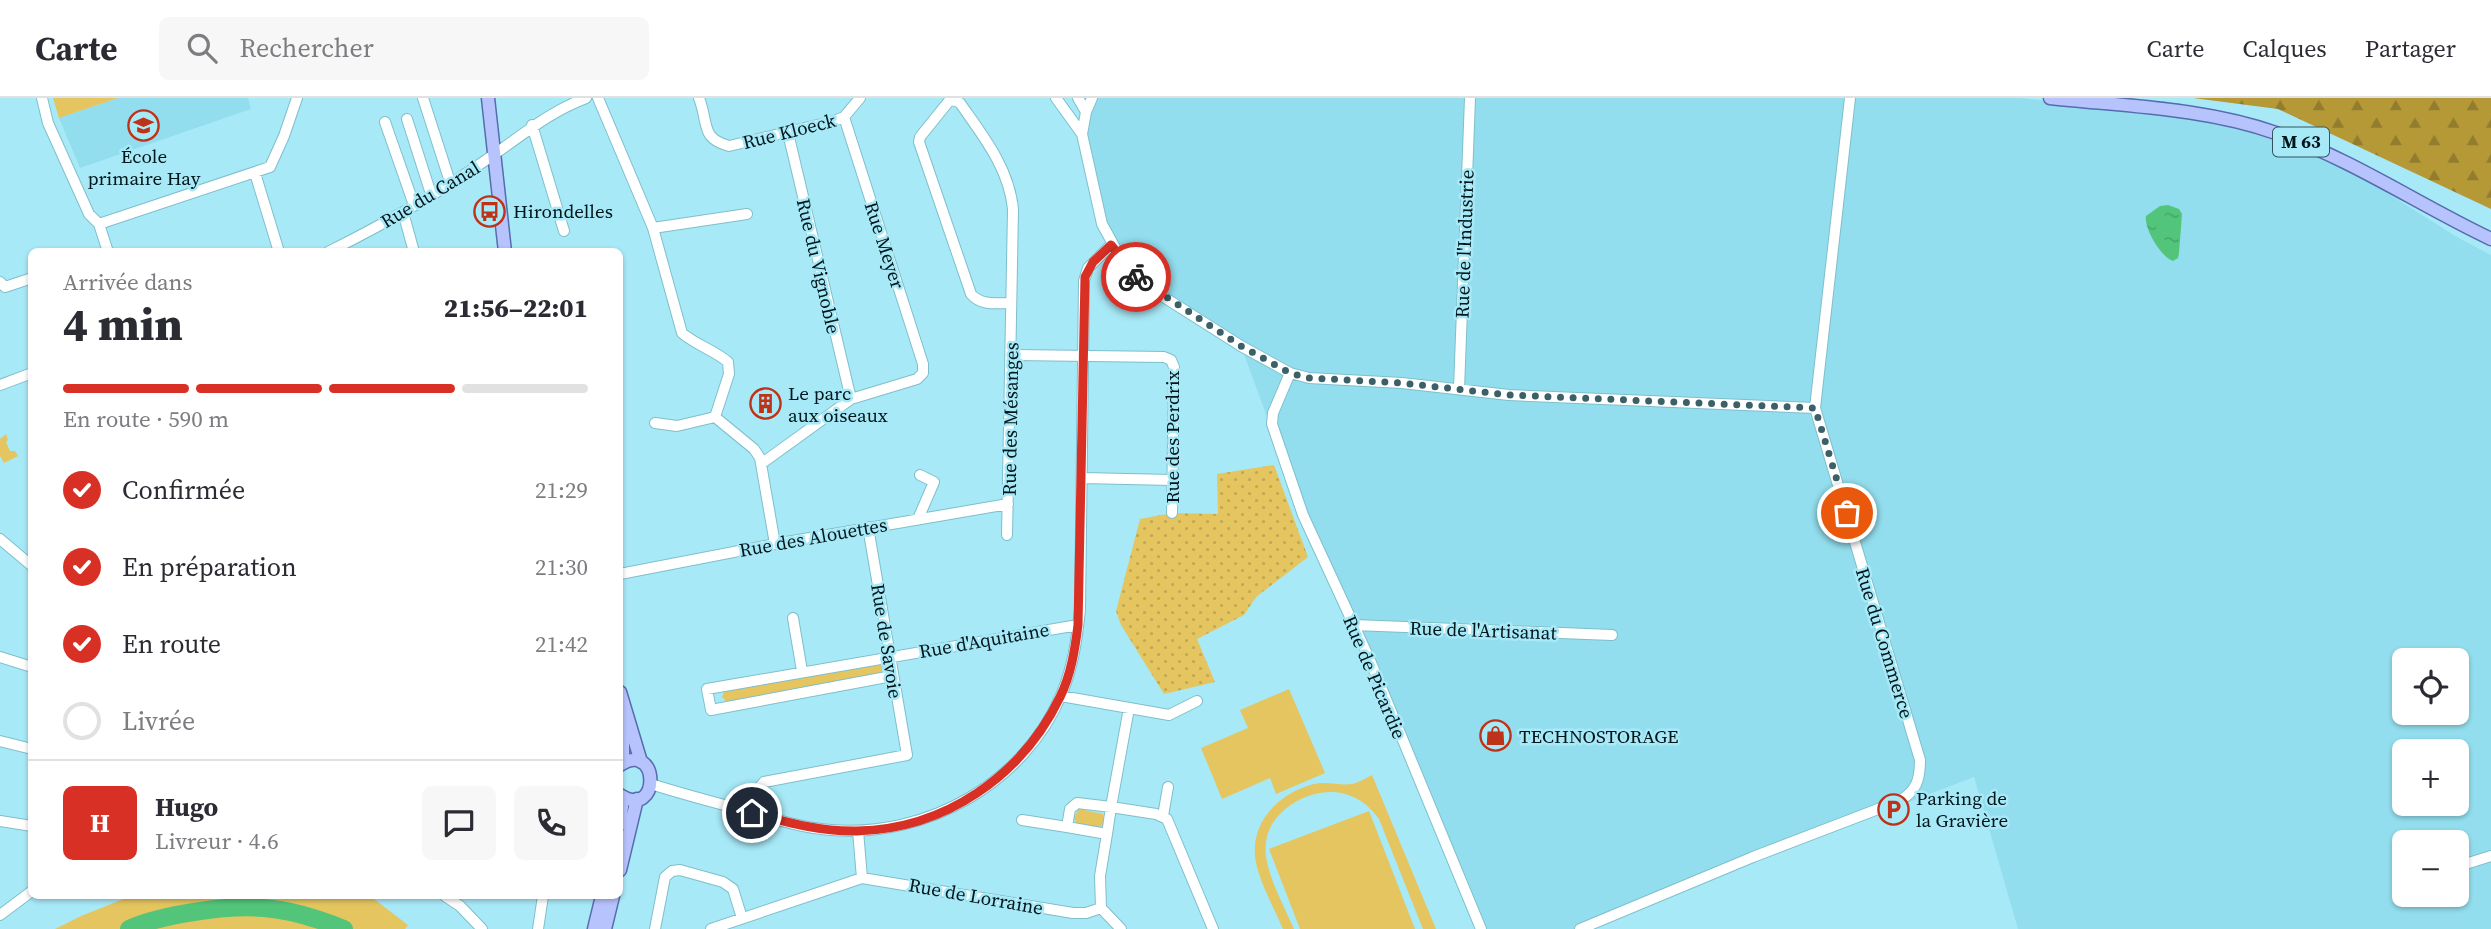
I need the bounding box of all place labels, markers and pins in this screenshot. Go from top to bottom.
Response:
school or university icon: École primaire Hay [127,108,161,142]
place label: École primaire Hay [88,143,201,191]
bus stop icon: Hirondelles [473,194,507,228]
place label: Hirondelles [513,198,613,224]
place label: Le parc aux oiseaux [788,380,888,428]
building icon: Le parc aux oiseaux [748,387,782,421]
pin [1817,483,1877,543]
shop icon: TECHNOSTORAGE [1479,719,1513,753]
place label: TECHNOSTORAGE [1519,723,1678,749]
pin [722,783,782,843]
place label: Parking de la Gravière [1916,785,2008,833]
parking icon: Parking de la Gravière [1876,792,1910,826]

